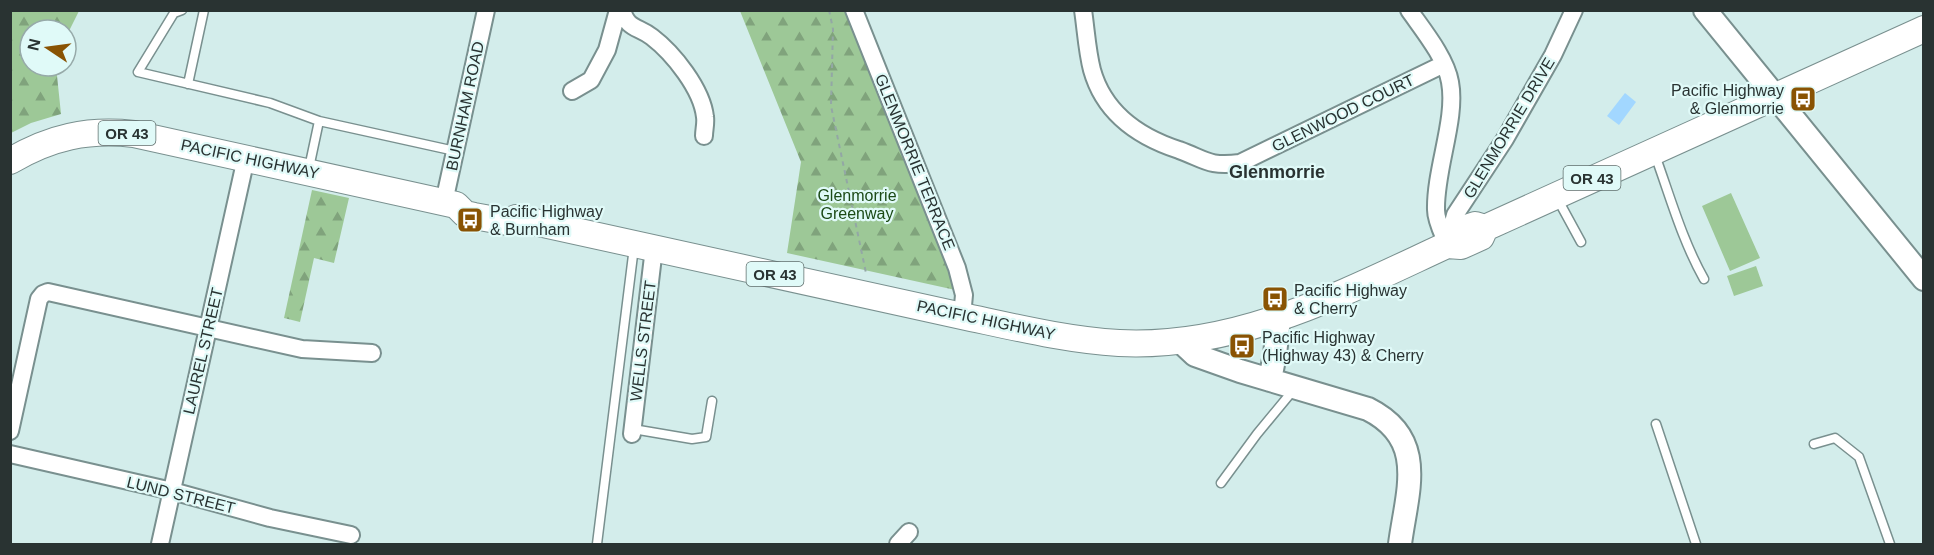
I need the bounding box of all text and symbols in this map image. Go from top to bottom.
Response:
north arrow [18,18,78,78]
text: N [24,37,43,52]
street label: BURNHAM ROAD [443,40,487,172]
street label: GLENMORRIE DRIVE [1460,55,1558,201]
street label: GLENWOOD COURT [1269,71,1417,155]
street label: GLENMORRIE TERRACE [872,72,958,252]
place label: Pacific Highway & Glenmorrie [1671,82,1784,117]
bus stop icon: Pacific Highway & Glenmorrie [1788,84,1818,114]
road number: OR 43 [98,121,156,145]
street label: PACIFIC HIGHWAY [179,136,321,182]
district label: Glenmorrie [1229,162,1325,182]
road number: OR 43 [1564,166,1620,190]
park label: Glenmorrie Greenway [817,187,897,222]
place label: Pacific Highway & Burnham [490,203,603,238]
bus stop icon: Pacific Highway & Burnham [455,205,485,235]
road number: OR 43 [746,262,804,286]
street label: WELLS STREET [627,279,659,402]
place label: Pacific Highway & Cherry [1294,282,1407,317]
bus stop icon: Pacific Highway & Cherry [1260,284,1290,314]
street label: LAUREL STREET [180,286,226,416]
street label: PACIFIC HIGHWAY [915,297,1057,343]
place label: Pacific Highway (Highway 43) & Cherry [1262,329,1424,364]
bus stop icon: Pacific Highway (Highway 43) & Cherry [1227,331,1257,361]
street label: LUND STREET [125,473,237,517]

